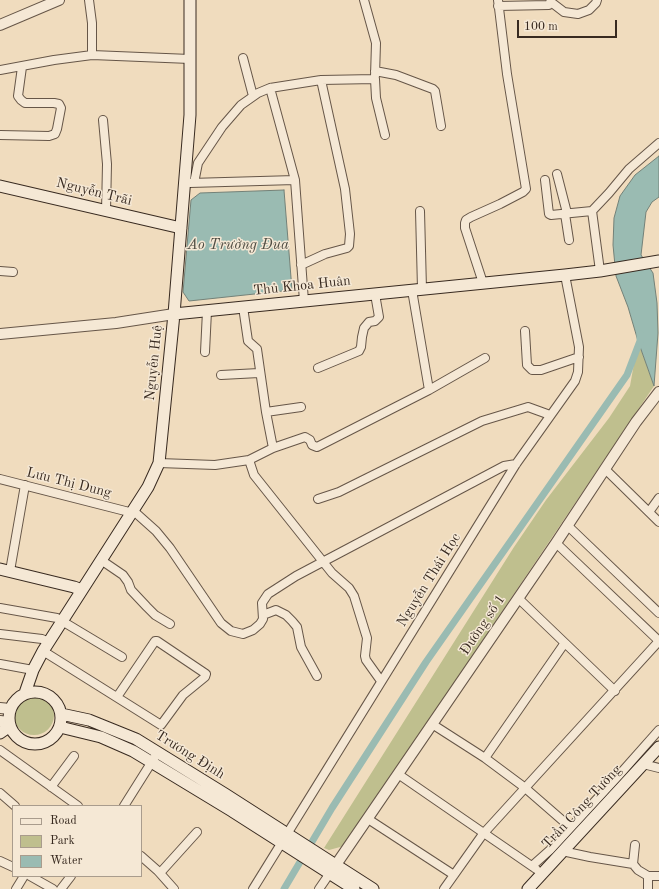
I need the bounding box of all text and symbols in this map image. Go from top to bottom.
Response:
scale bar [519,12,619,38]
text: 100 m [524,21,558,33]
street label: Nguyễn Trãi [54,174,134,210]
water label: Ao Trường Đua [187,236,289,254]
street label: Thủ Khoa Huân [252,273,352,299]
street label: Nguyễn Huệ [142,324,166,402]
street label: Lưu Thị Dung [25,464,113,502]
street label: Nguyễn Thái Học [393,530,465,630]
street label: Đường số 1 [457,592,509,658]
street label: Trương Định [152,727,228,783]
street label: Trần Công Tường [539,761,625,853]
legend [12,805,142,877]
text: Road [50,815,77,827]
text: Park [50,835,75,847]
text: Water [50,855,82,867]

